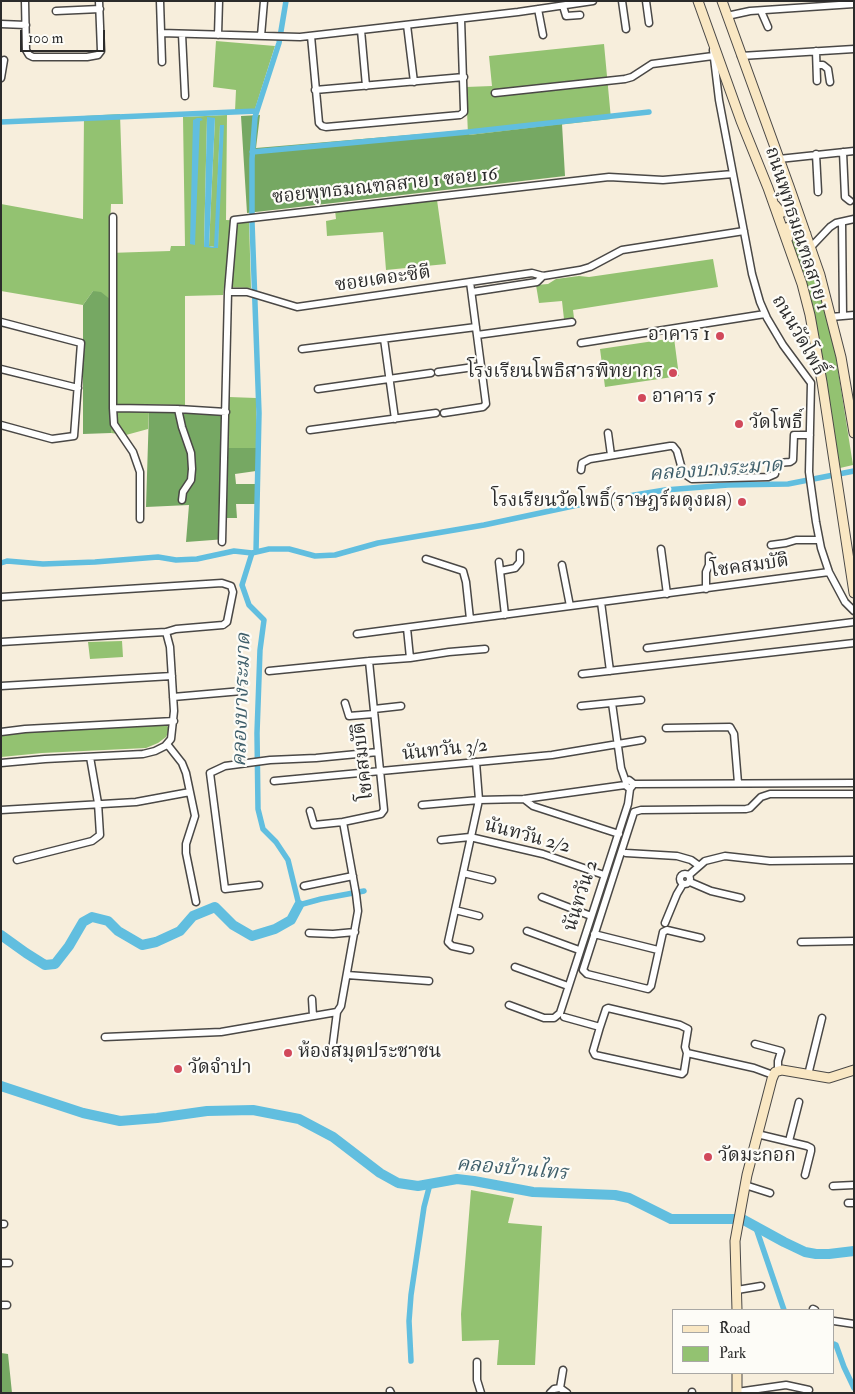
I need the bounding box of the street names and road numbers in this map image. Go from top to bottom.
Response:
street label: ถนนพุทธมณฑลสาย 1 [759,144,833,314]
street label: ซอยพุทธมณฑลสาย 1 ซอย 16 [271,164,499,210]
street label: ซอยเดอะซิตี [334,262,432,298]
street label: ถนนวัดโพธิ์ [766,291,830,381]
street label: โชคสมบัติ [710,550,790,584]
street label: โชคสมบัติ [349,721,379,801]
street label: นันทวัน 3/2 [401,735,489,767]
street label: นันทวัน 2/2 [482,815,572,859]
street label: นันทวัน 2 [560,858,604,934]

